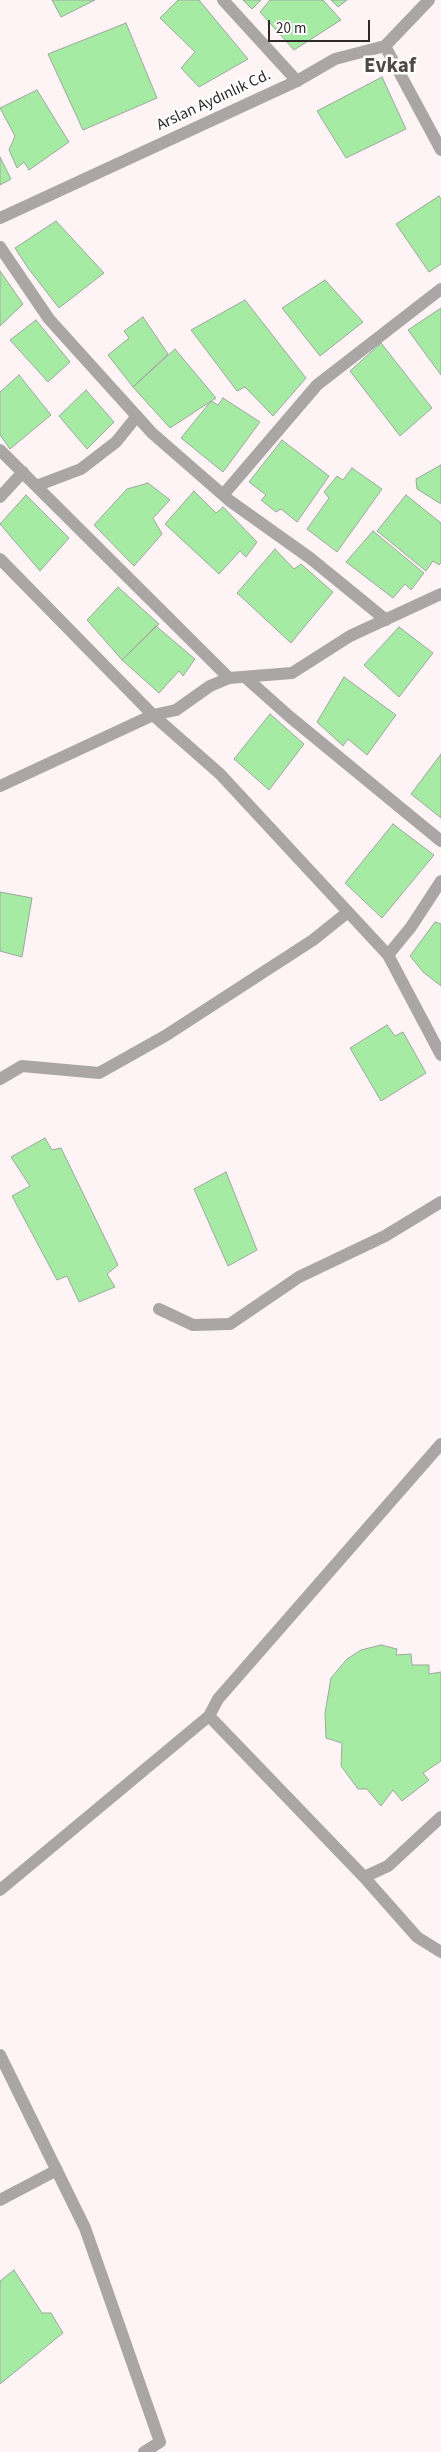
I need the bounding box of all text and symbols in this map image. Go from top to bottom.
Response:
scale bar [271,10,374,42]
text: 20 m [276,18,306,39]
district label: Evkaf [364,54,416,80]
street label: Arslan Aydınlık Cd. [154,66,274,136]

